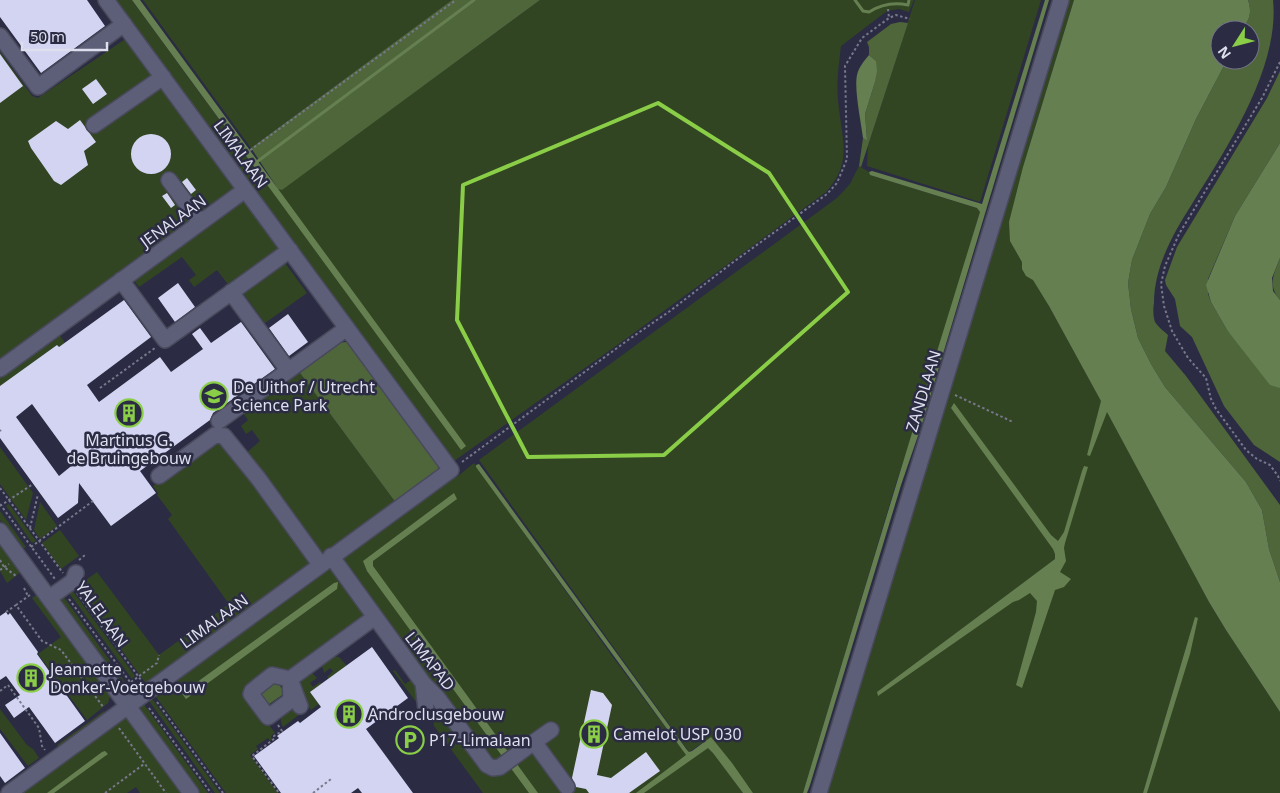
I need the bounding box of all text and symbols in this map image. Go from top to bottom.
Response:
scale bar [22,20,108,52]
north arrow [1210,20,1260,70]
text: 50 m [30,26,65,46]
text: N [1213,43,1235,63]
street label: LIMALAAN [209,115,273,193]
street label: JENALAAN [134,190,210,254]
street label: ZANDLAAN [900,348,946,434]
place label: De Uithof / Utrecht Science Park [233,376,375,416]
school or university icon: De Uithof / Utrecht Science Park [199,381,229,411]
building icon: Martinus G. de Bruingebouw [114,398,144,428]
place label: Martinus G. de Bruingebouw [67,429,192,469]
street label: YALELAAN [71,577,133,651]
street label: LIMALAAN [175,589,253,653]
street label: LIMAPAD [400,627,460,695]
place label: Jeannette Donker-Voetgebouw [48,658,206,698]
building icon: Jeannette Donker-Voetgebouw [16,663,46,693]
building icon: Androclusgebouw [334,699,364,729]
place label: Androclusgebouw [368,703,505,725]
building icon: Camelot USP 030 [579,719,609,749]
place label: Camelot USP 030 [613,723,742,745]
parking icon: P17-Limalaan [395,725,425,755]
place label: P17-Limalaan [429,729,531,751]

